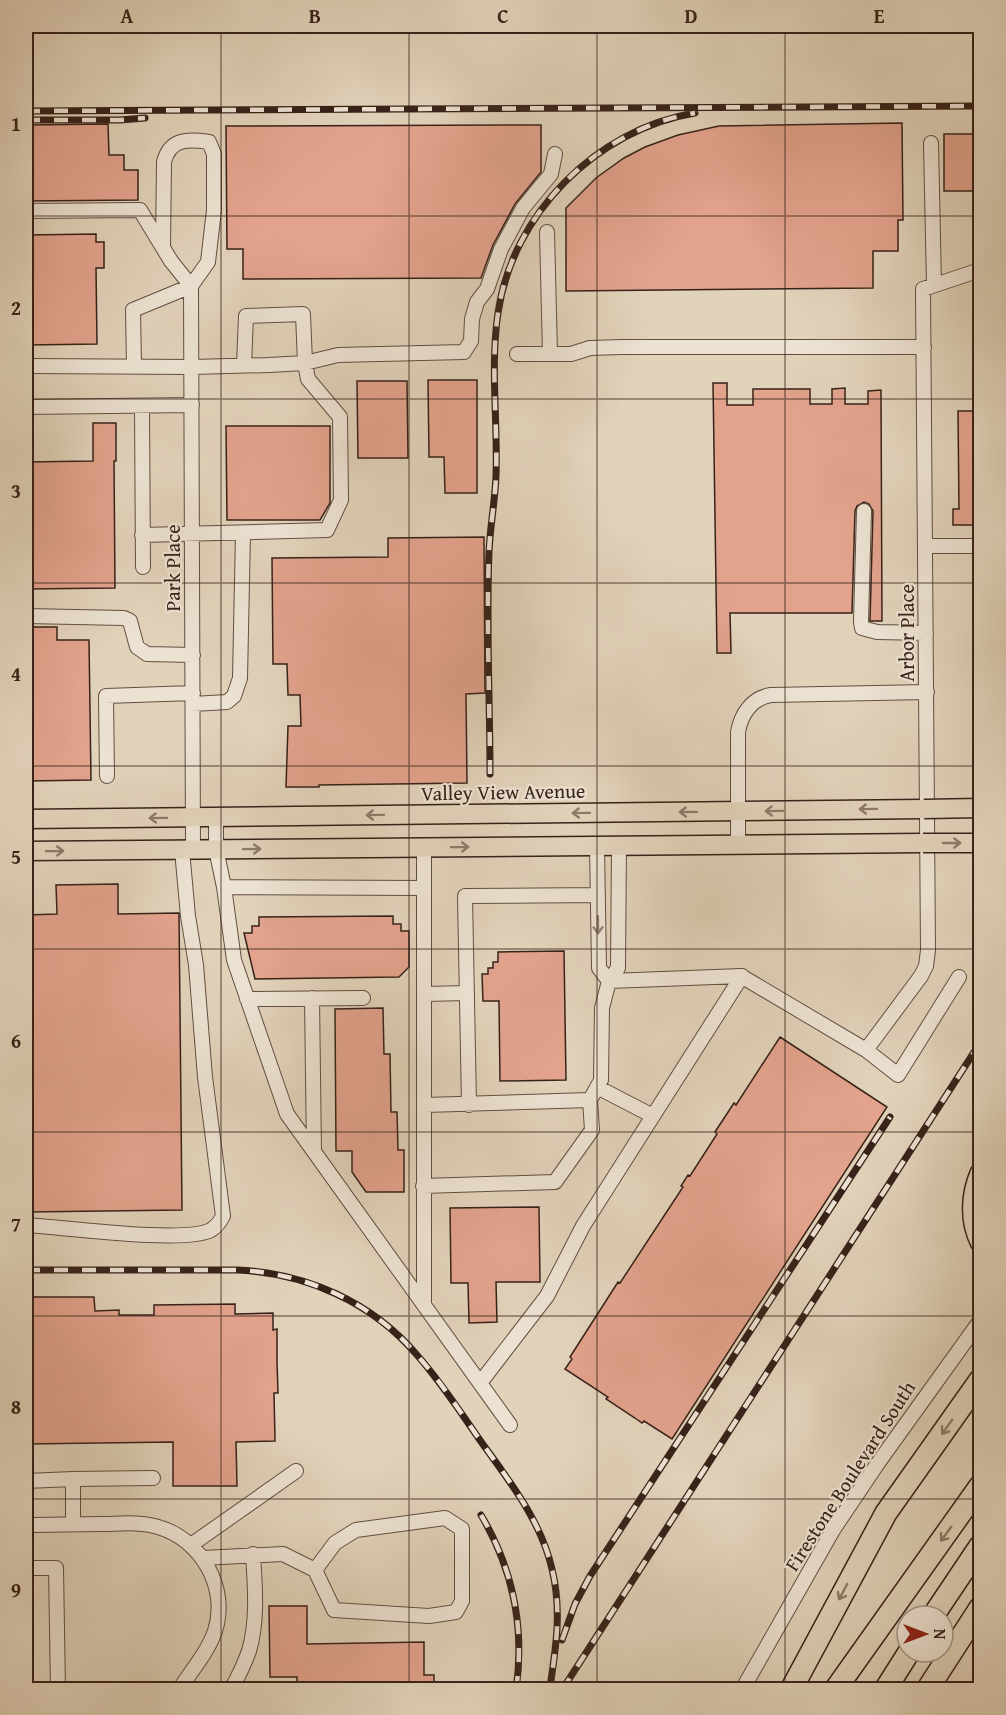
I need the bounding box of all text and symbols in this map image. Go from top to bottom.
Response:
text: A [121,1,134,30]
text: B [309,1,321,30]
text: C [497,1,509,30]
text: D [684,1,698,30]
text: E [874,1,885,30]
text: 1 [11,109,21,138]
text: 2 [11,293,21,322]
text: 3 [11,476,21,505]
street label: Park Place [158,524,187,612]
street label: Arbor Place [892,584,921,682]
text: 4 [11,659,21,688]
street label: Valley View Avenue [420,776,585,807]
one-way arrow [858,803,878,815]
one-way arrow [765,805,785,817]
one-way arrow [679,806,699,818]
one-way arrow [571,808,591,819]
one-way arrow [365,810,385,821]
one-way arrow [148,812,168,824]
one-way arrow [941,837,961,849]
one-way arrow [450,841,470,853]
text: 5 [11,842,21,871]
one-way arrow [241,843,261,855]
one-way arrow [44,845,64,857]
one-way arrow [592,914,604,934]
text: 6 [11,1026,21,1055]
text: 7 [11,1209,21,1238]
street label: Firestone Boulevard South [777,1375,922,1577]
text: 8 [11,1392,21,1421]
one-way arrow [941,1419,953,1435]
one-way arrow [940,1525,953,1541]
text: 9 [11,1575,21,1604]
one-way arrow [837,1583,849,1600]
north arrow [895,1604,955,1664]
text: N [928,1629,952,1640]

